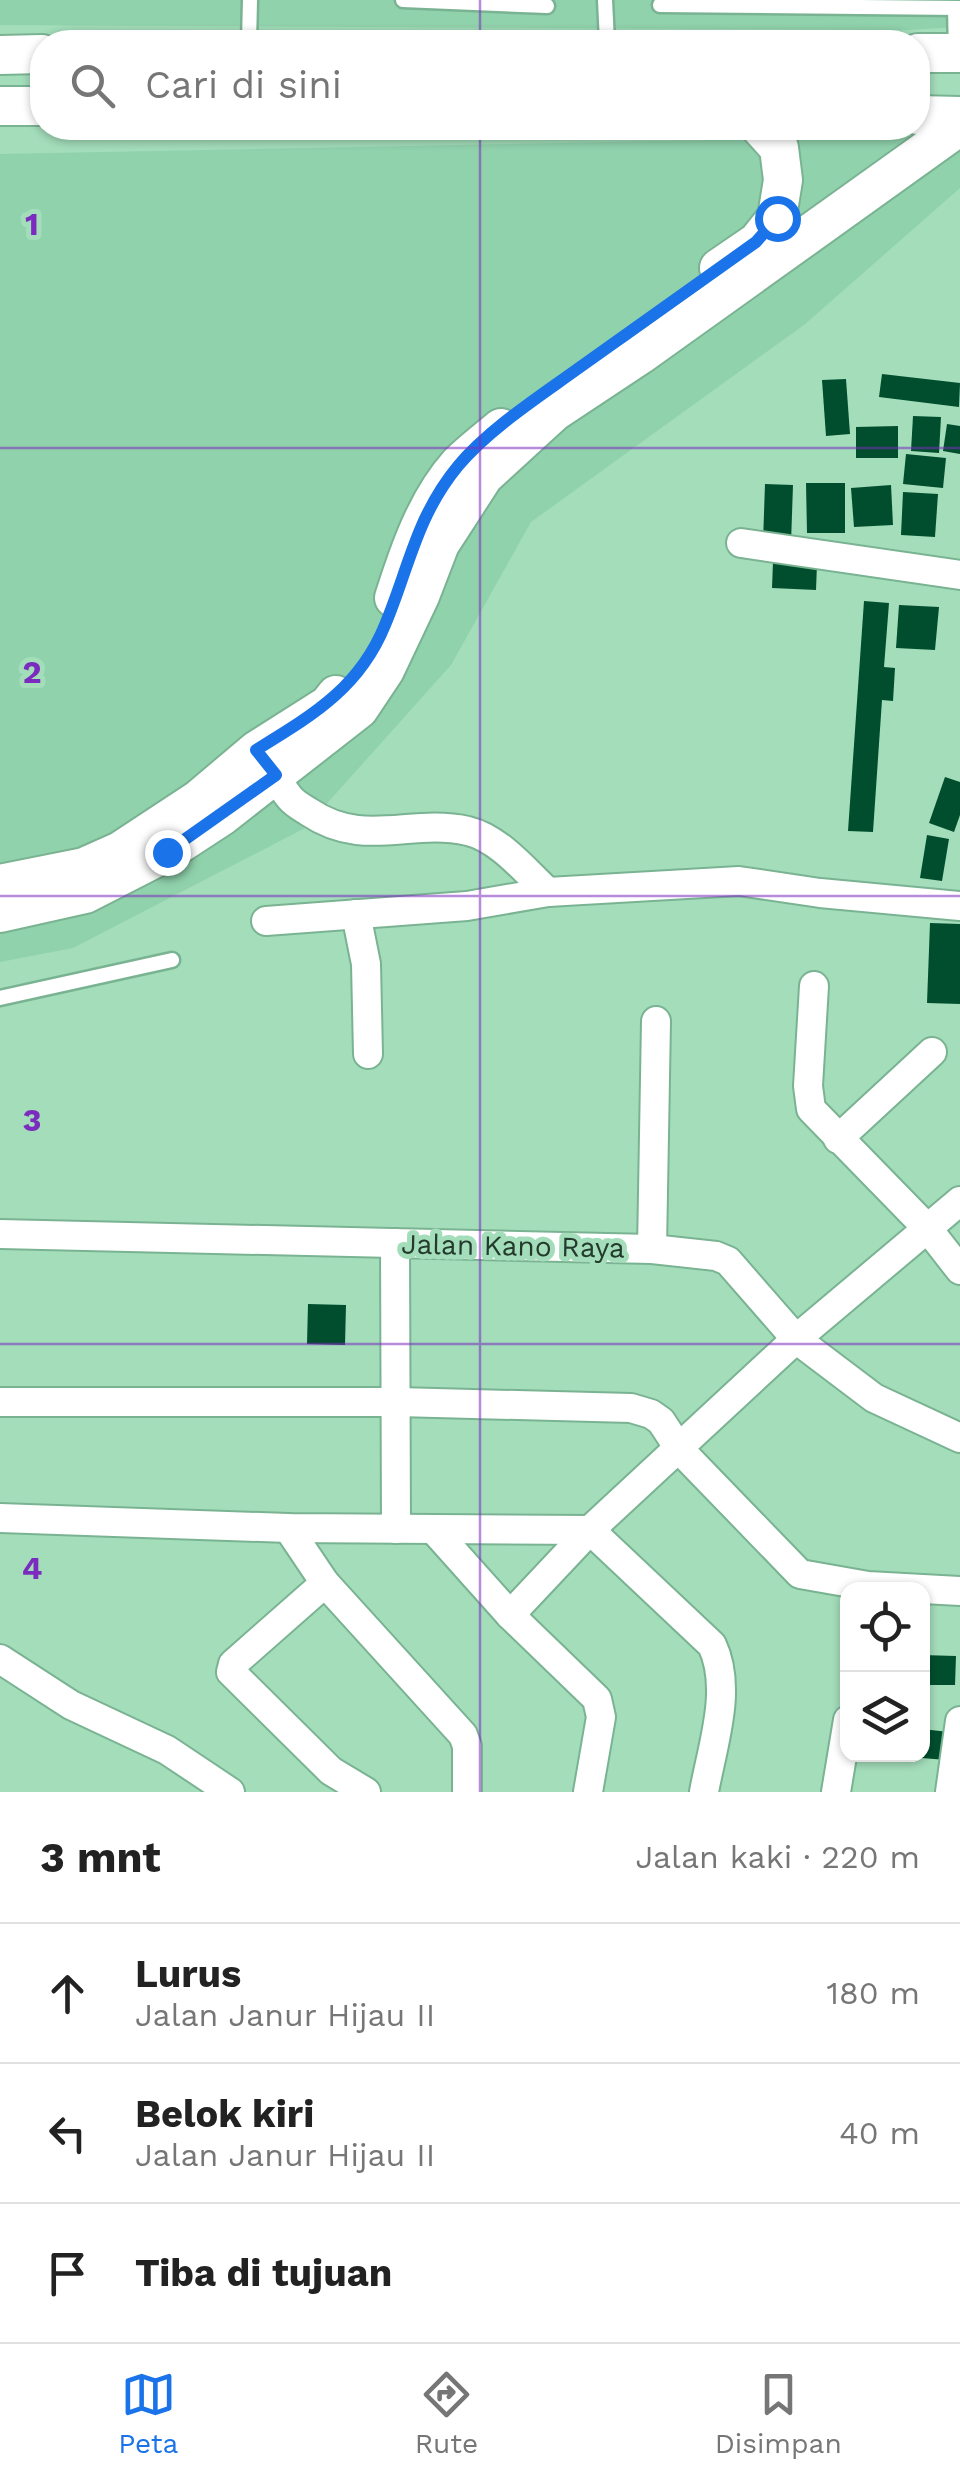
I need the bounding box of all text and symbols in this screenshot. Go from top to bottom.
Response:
search box [30,30,930,140]
icon: search [65,58,120,113]
text: Cari di sini [145,63,342,107]
route start [755,196,801,242]
text: 1 [25,205,39,243]
text: 2 [22,653,42,691]
route end [145,830,191,876]
text: 3 [23,1101,41,1139]
street label: Jalan Kano Raya [401,1228,625,1264]
text: 4 [22,1549,42,1587]
map controls [840,1582,930,1762]
button: locate [840,1582,930,1672]
button: layers [840,1672,930,1762]
text: 3 mnt [40,1833,161,1882]
text: Jalan kaki · 220 m [635,1838,920,1876]
text: Lurus [135,1952,241,1996]
icon: ahead [40,1966,95,2021]
text: 180 m [826,1974,920,2012]
text: Jalan Janur Hijau II [135,1996,435,2034]
text: Belok kiri [135,2092,314,2136]
icon: left [40,2106,95,2161]
text: 40 m [839,2114,920,2152]
text: Jalan Janur Hijau II [135,2136,435,2174]
icon: arrive [40,2246,95,2301]
text: Tiba di tujuan [135,2251,392,2295]
tab: Peta [118,2367,178,2460]
tab: Rute [415,2367,478,2460]
tab: Disimpan [715,2367,842,2460]

